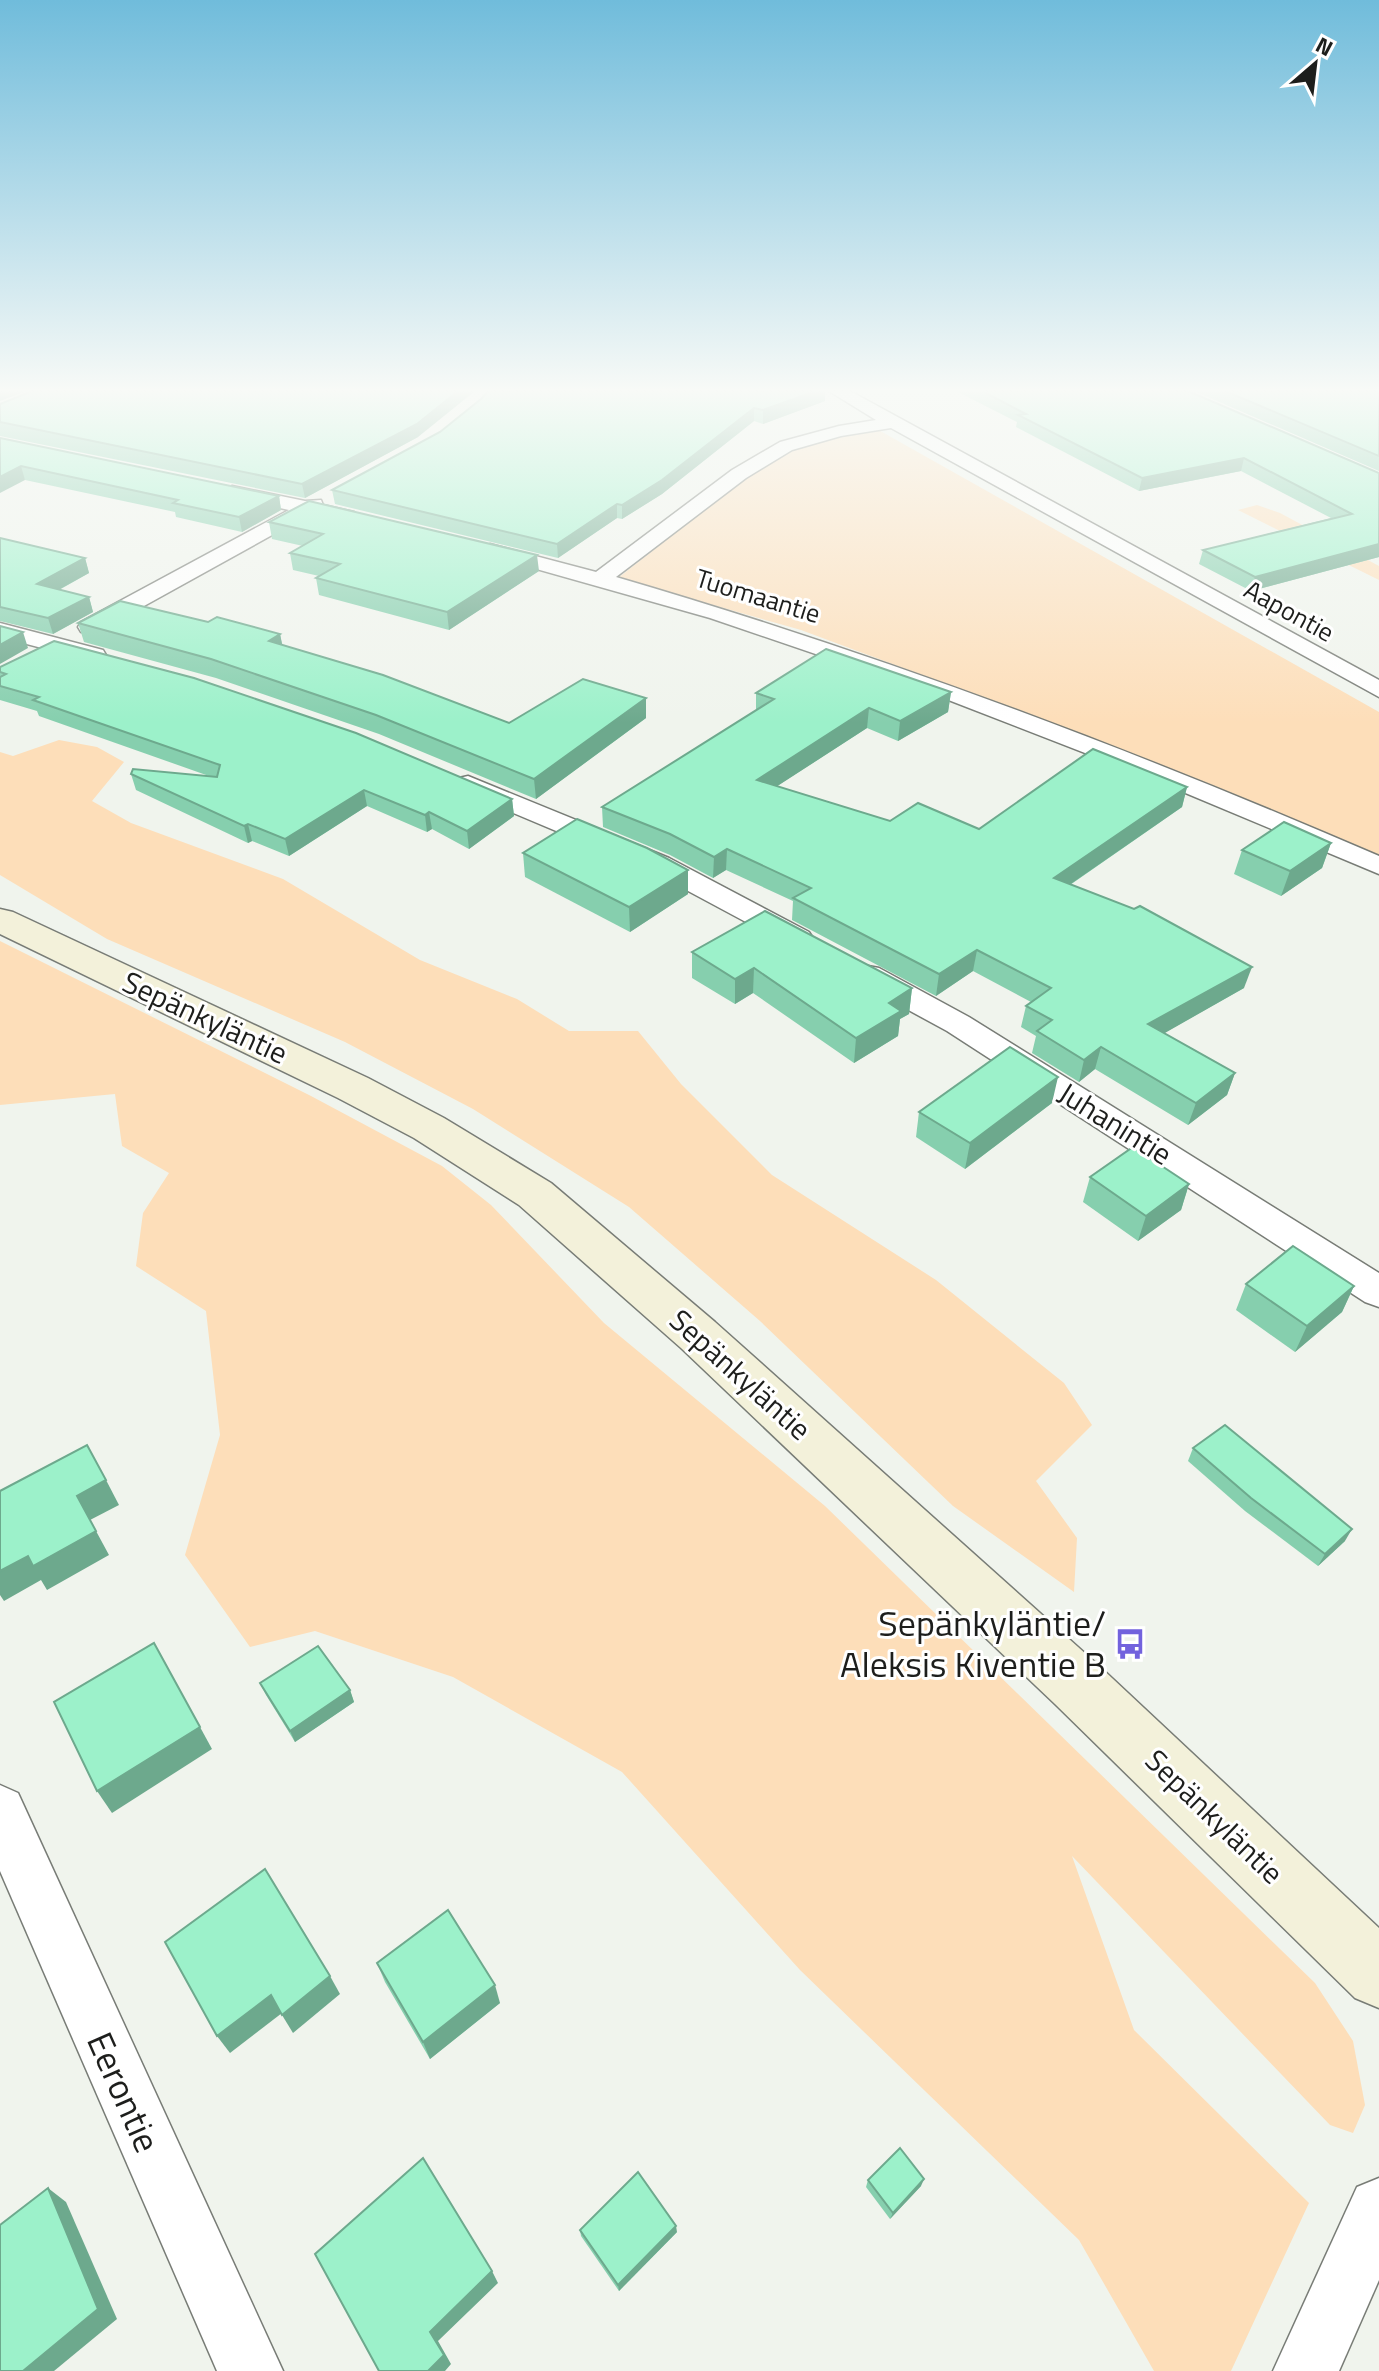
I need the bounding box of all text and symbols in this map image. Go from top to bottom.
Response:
north arrow [1275,24,1355,104]
text: N [1310,28,1339,65]
street label: Tuomaantie [691,558,825,633]
street label: Aapontie [1237,570,1341,651]
street label: Sepänkyläntie [115,959,296,1075]
street label: Juhanintie [1050,1070,1181,1176]
street label: Sepänkyläntie [659,1298,822,1451]
place label: Sepänkyläntie/ Aleksis Kiventie B [840,1595,1106,1691]
bus stop icon: Sepänkyläntie/ Aleksis Kiventie B [1113,1627,1147,1661]
street label: Sepänkyläntie [1135,1738,1294,1894]
street label: Eerontie [74,2023,175,2161]

